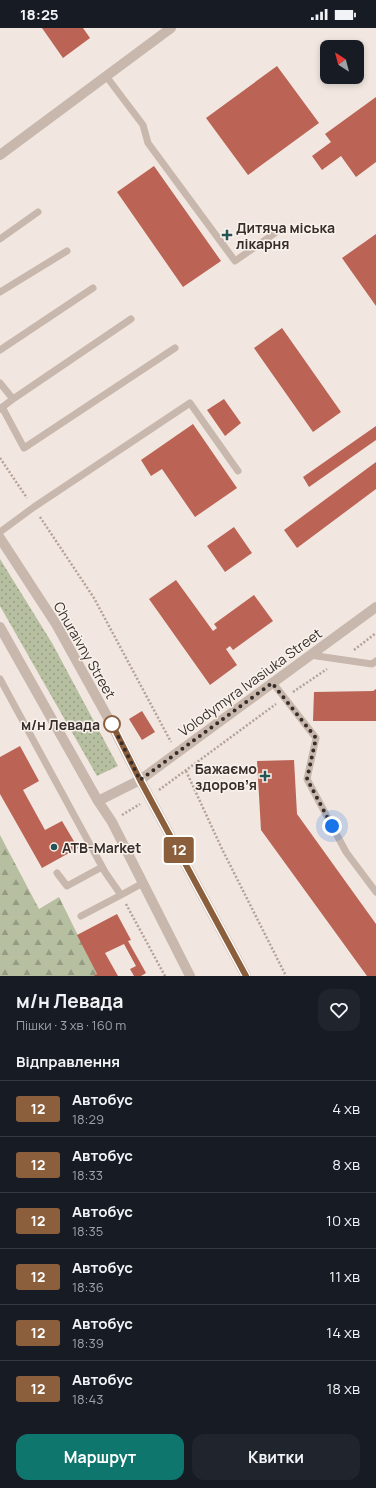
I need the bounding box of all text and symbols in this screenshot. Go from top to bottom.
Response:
text: 18:25 [20,4,59,25]
north arrow [320,40,364,84]
map controls [320,40,364,84]
place label: Дитяча міська лікарня [236,218,335,253]
marker: Дитяча міська лікарня [221,229,233,241]
street label: Churaivny Street [50,598,121,702]
street label: Volodymyra Ivasiuka Street [175,623,326,740]
place label: м/н Левада [21,715,100,734]
marker: м/н Левада [103,715,121,733]
place label: Бажаємо здоровʼя [195,759,257,794]
marker: Бажаємо здоровʼя [260,771,270,781]
your location [322,816,342,836]
line badge: 12 [161,837,197,863]
place label: ATB-Market [62,838,141,857]
text: 12 [172,840,186,859]
marker: ATB-Market [49,842,59,852]
text: м/н Левада [16,988,123,1014]
button: heart [318,989,360,1031]
text: Пішки · 3 хв · 160 m [16,1016,126,1034]
text: Відправлення [16,1051,120,1072]
text: Автобус [72,1089,133,1110]
text: 4 хв [332,1098,360,1119]
text: 12 [31,1099,45,1118]
text: 18:29 [72,1110,104,1128]
text: Автобус [72,1145,133,1166]
text: 8 хв [332,1154,360,1175]
text: 12 [31,1155,45,1174]
text: 18:33 [72,1166,103,1184]
text: Автобус [72,1201,133,1222]
text: 10 хв [326,1210,360,1231]
text: 12 [31,1211,45,1230]
text: 18:35 [72,1222,103,1240]
text: Автобус [72,1257,133,1278]
text: 11 хв [329,1266,360,1287]
text: 12 [31,1267,45,1286]
text: 18:36 [72,1278,104,1296]
text: Автобус [72,1313,133,1334]
text: 14 хв [326,1322,360,1343]
text: 12 [31,1323,45,1342]
text: 18:39 [72,1334,104,1352]
text: Автобус [72,1369,133,1390]
text: 18 хв [327,1378,360,1399]
text: 12 [31,1379,45,1398]
text: 18:43 [72,1390,103,1408]
button: Маршрут [16,1434,184,1480]
button: Квитки [192,1434,360,1480]

